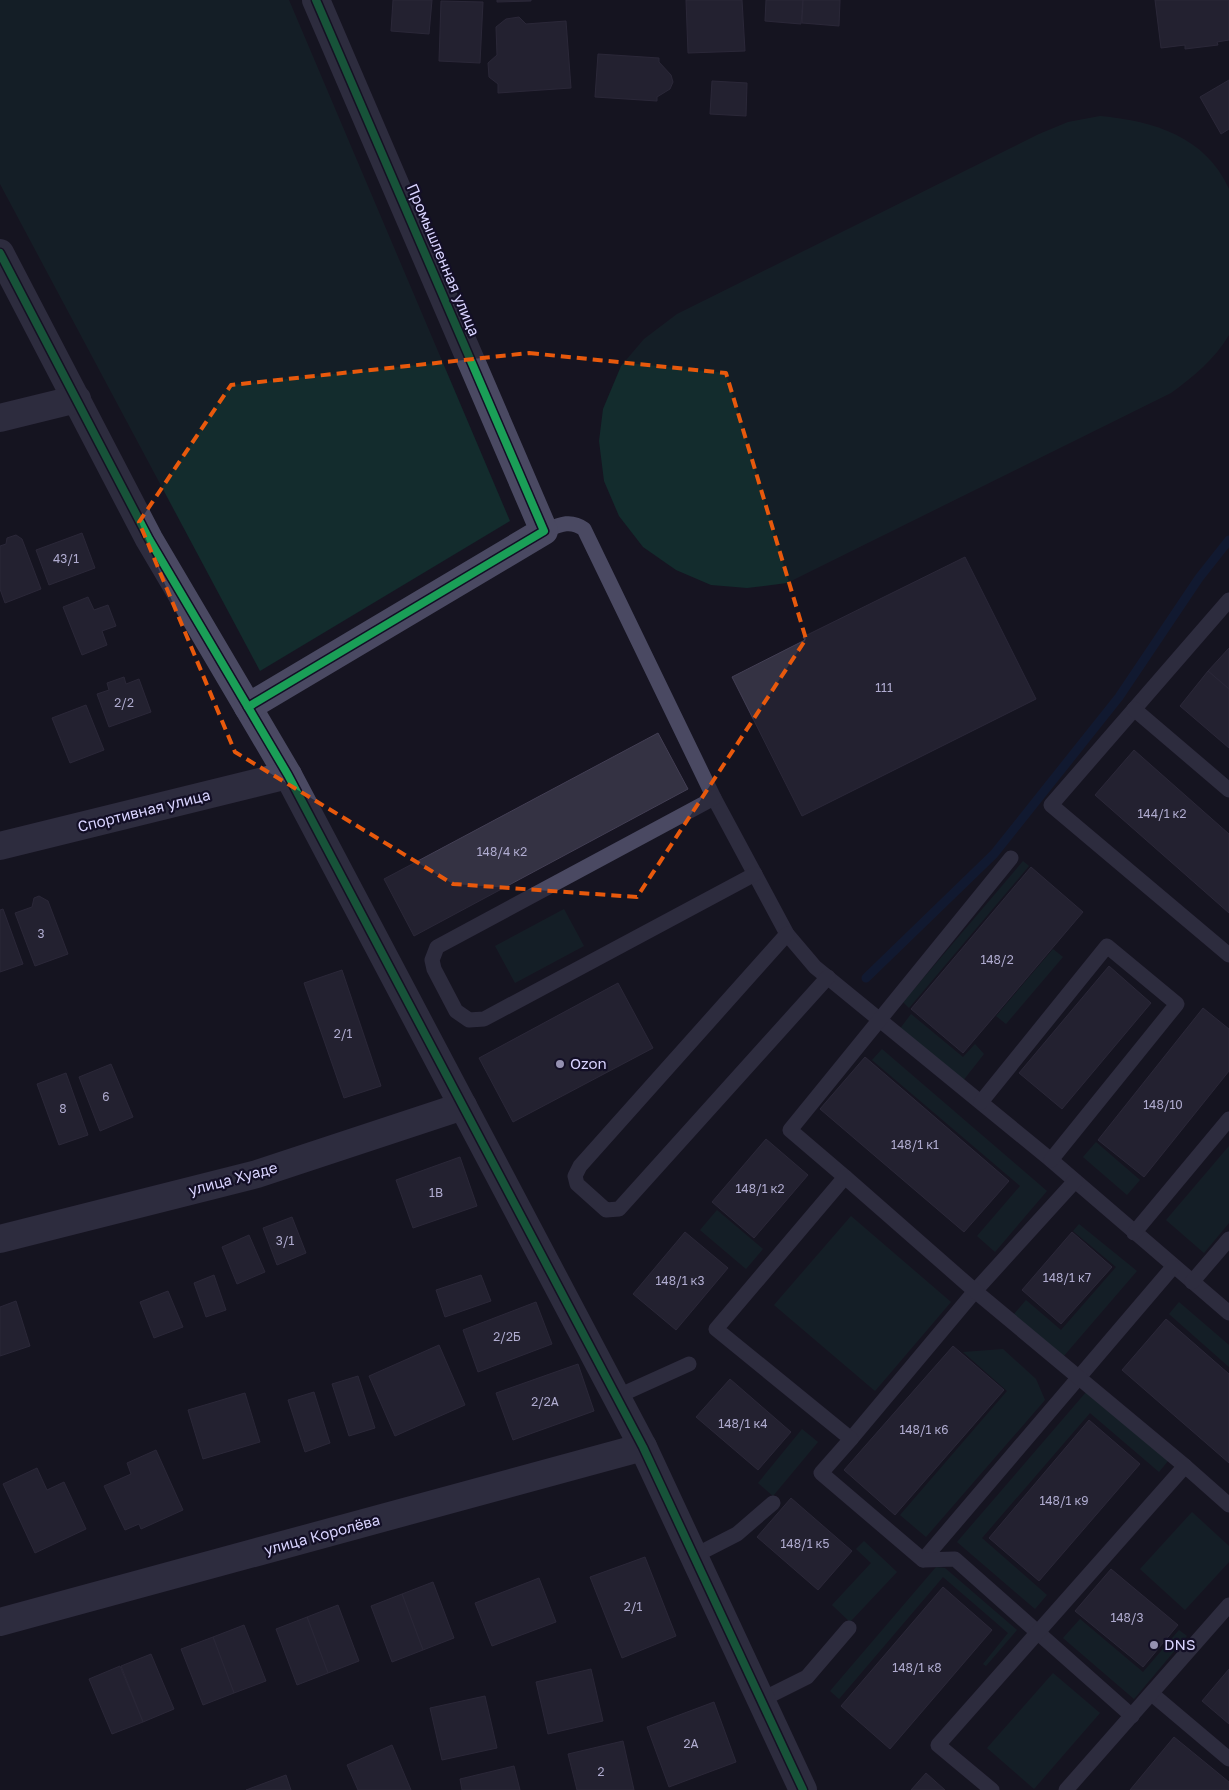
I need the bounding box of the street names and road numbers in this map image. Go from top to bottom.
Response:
street label: Промышленная улица [404,181,484,339]
street label: Спортивная улица [76,785,212,835]
street label: улица Хуаде [186,1157,279,1199]
street label: улица Королёва [262,1510,382,1558]

